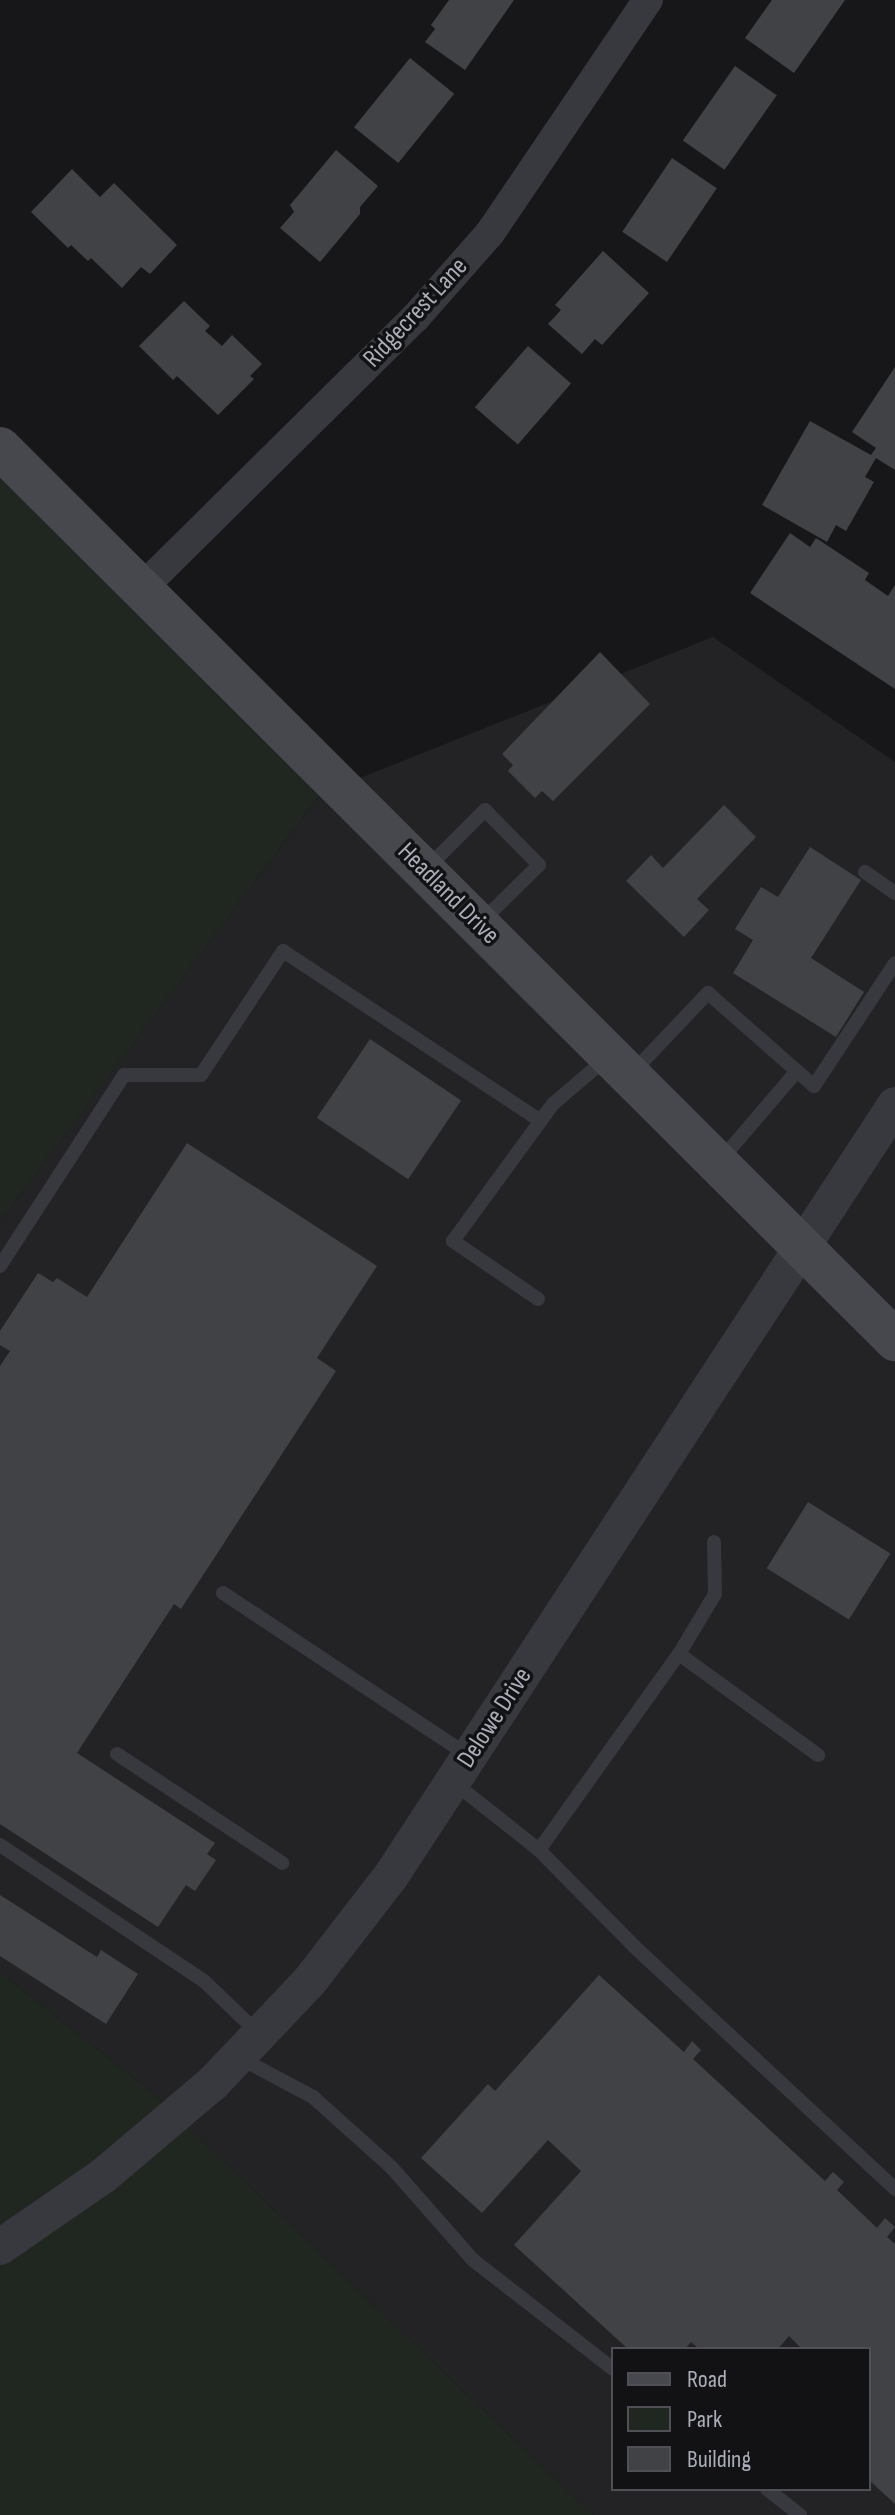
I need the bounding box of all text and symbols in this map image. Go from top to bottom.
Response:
street label: Ridgecrest Lane [357,252,475,374]
street label: Headland Drive [391,837,505,951]
street label: Delowe Drive [451,1662,539,1774]
legend [611,2347,871,2491]
text: Road [687,2365,727,2394]
text: Park [687,2405,722,2434]
text: Building [687,2445,751,2474]

